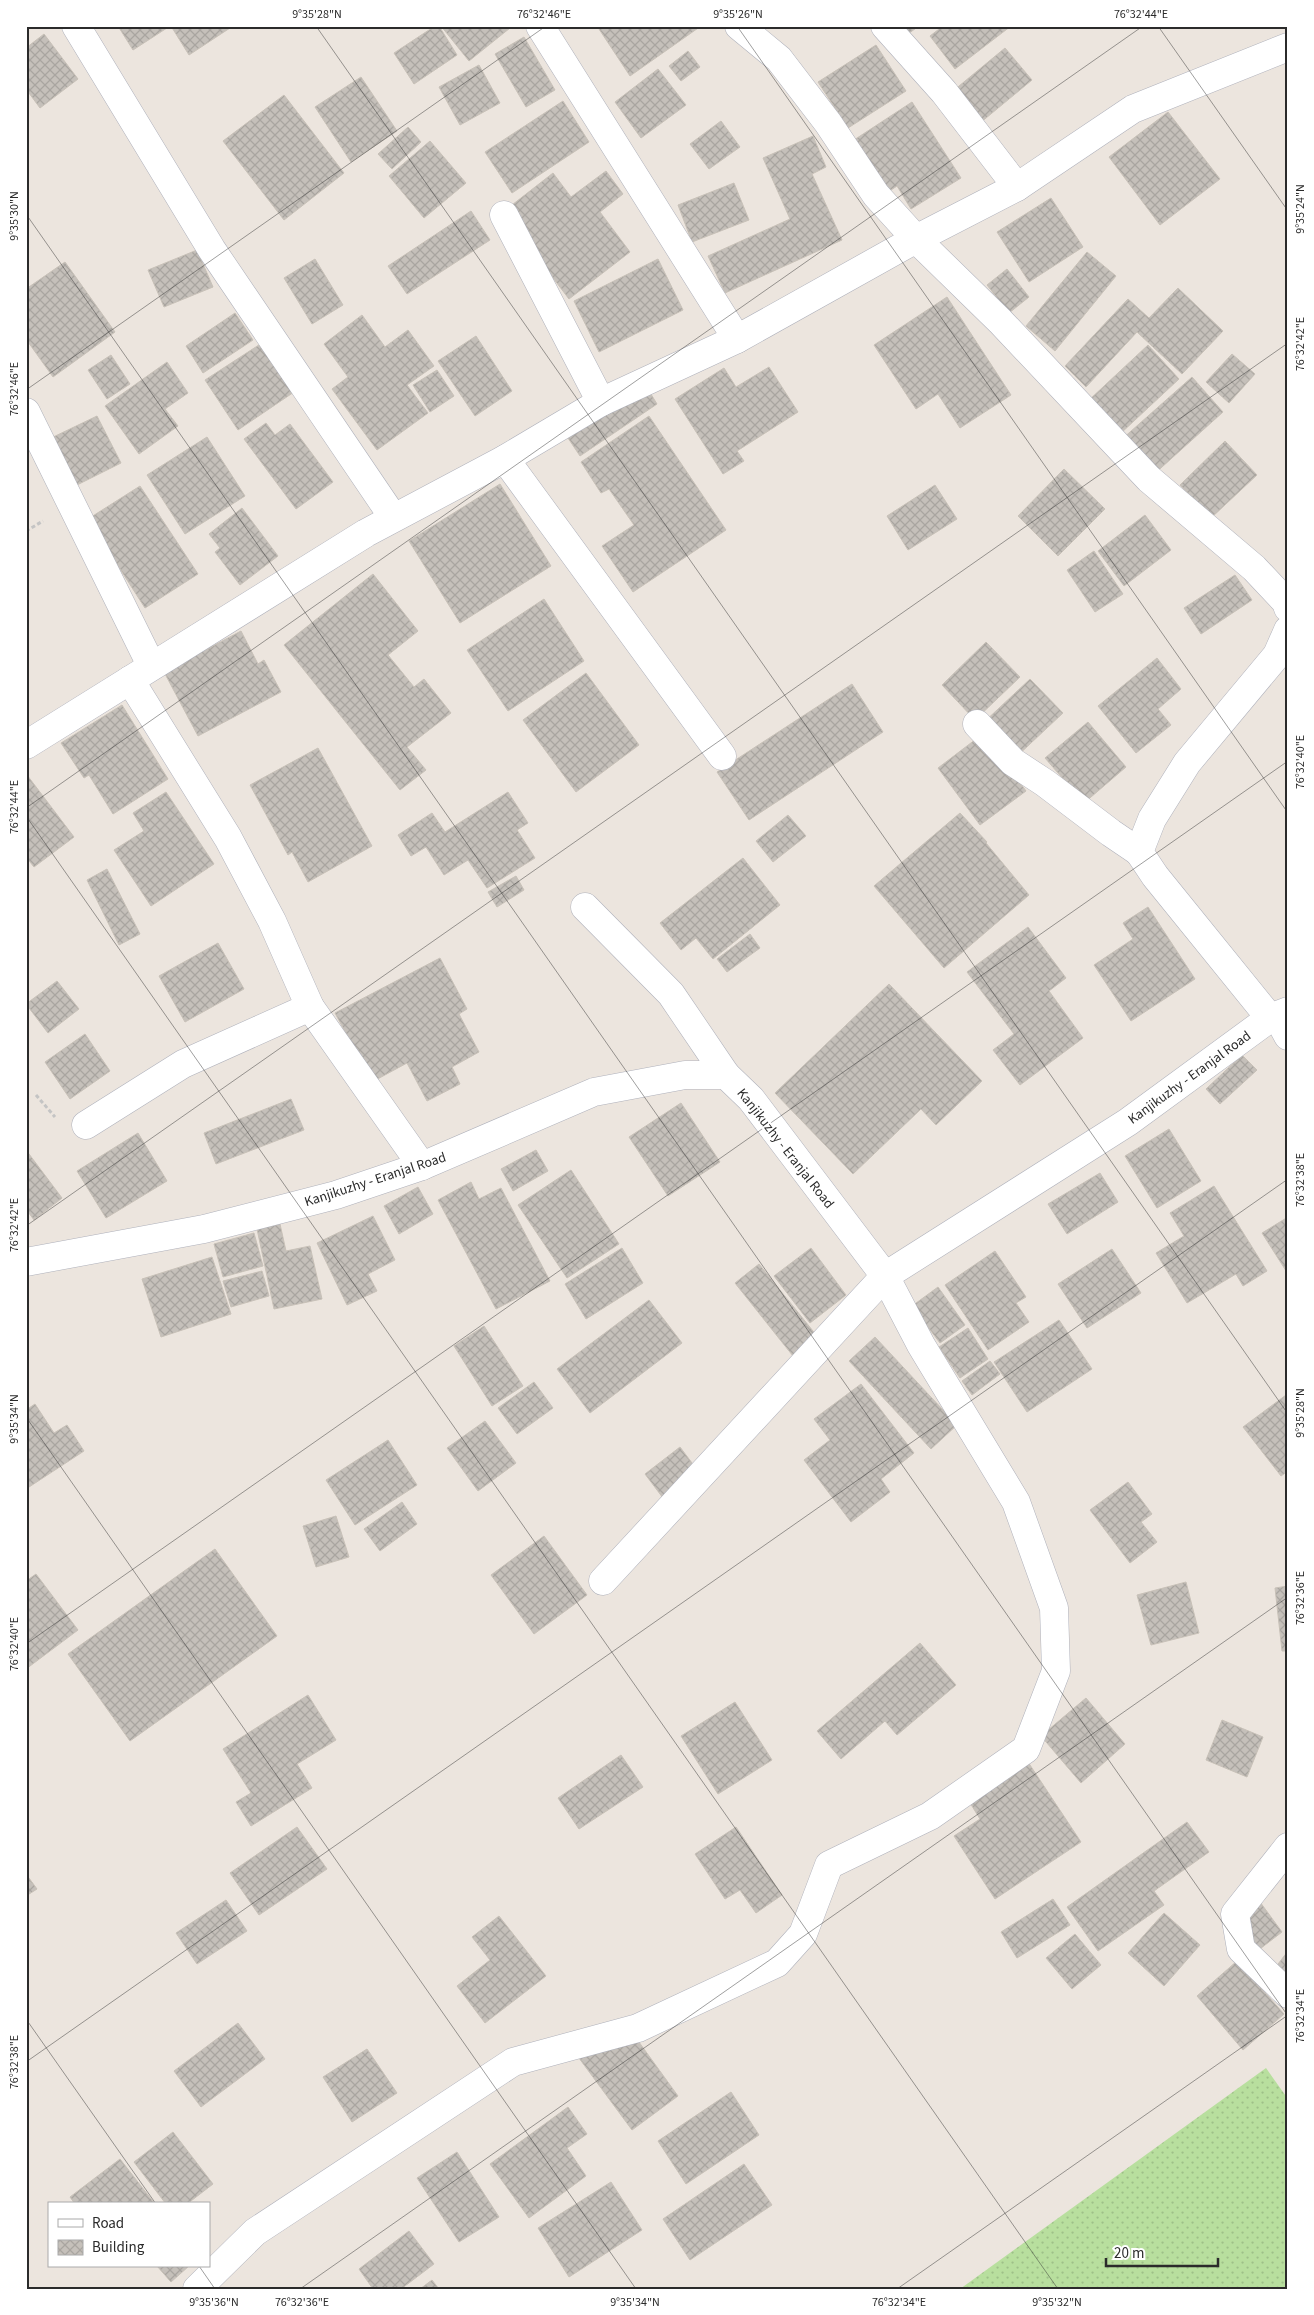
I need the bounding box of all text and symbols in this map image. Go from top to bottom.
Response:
text: 9°35'28"N [292,6,342,23]
text: 76°32'46"E [517,6,571,23]
text: 9°35'26"N [713,6,763,23]
text: 76°32'44"E [1114,6,1168,23]
text: 9°35'24"N [1292,184,1309,234]
text: 9°35'30"N [6,191,23,241]
text: 76°32'42"E [1292,317,1309,371]
text: 76°32'46"E [6,362,23,416]
text: 76°32'40"E [1292,735,1309,789]
text: 76°32'44"E [6,780,23,834]
street label: Kanjikuzhy - Eranjal Road [1124,1026,1255,1129]
street label: Kanjikuzhy - Eranjal Road [732,1084,839,1213]
street label: Kanjikuzhy - Eranjal Road [302,1148,449,1212]
text: 76°32'38"E [1292,1153,1309,1207]
text: 76°32'42"E [6,1198,23,1252]
text: 9°35'28"N [1292,1388,1309,1438]
text: 9°35'34"N [6,1394,23,1444]
text: 76°32'36"E [1292,1571,1309,1625]
text: 76°32'40"E [6,1617,23,1671]
text: 76°32'34"E [1292,1989,1309,2043]
text: 76°32'38"E [6,2035,23,2089]
legend [48,2202,210,2268]
text: Road [92,2213,124,2234]
scale bar [1106,2235,1219,2267]
text: Building [92,2237,145,2258]
text: 20 m [1114,2243,1144,2264]
text: 9°35'36"N [189,2294,239,2311]
text: 76°32'36"E [275,2294,329,2311]
text: 9°35'34"N [610,2294,660,2311]
text: 76°32'34"E [872,2294,926,2311]
text: 9°35'32"N [1032,2294,1082,2311]

